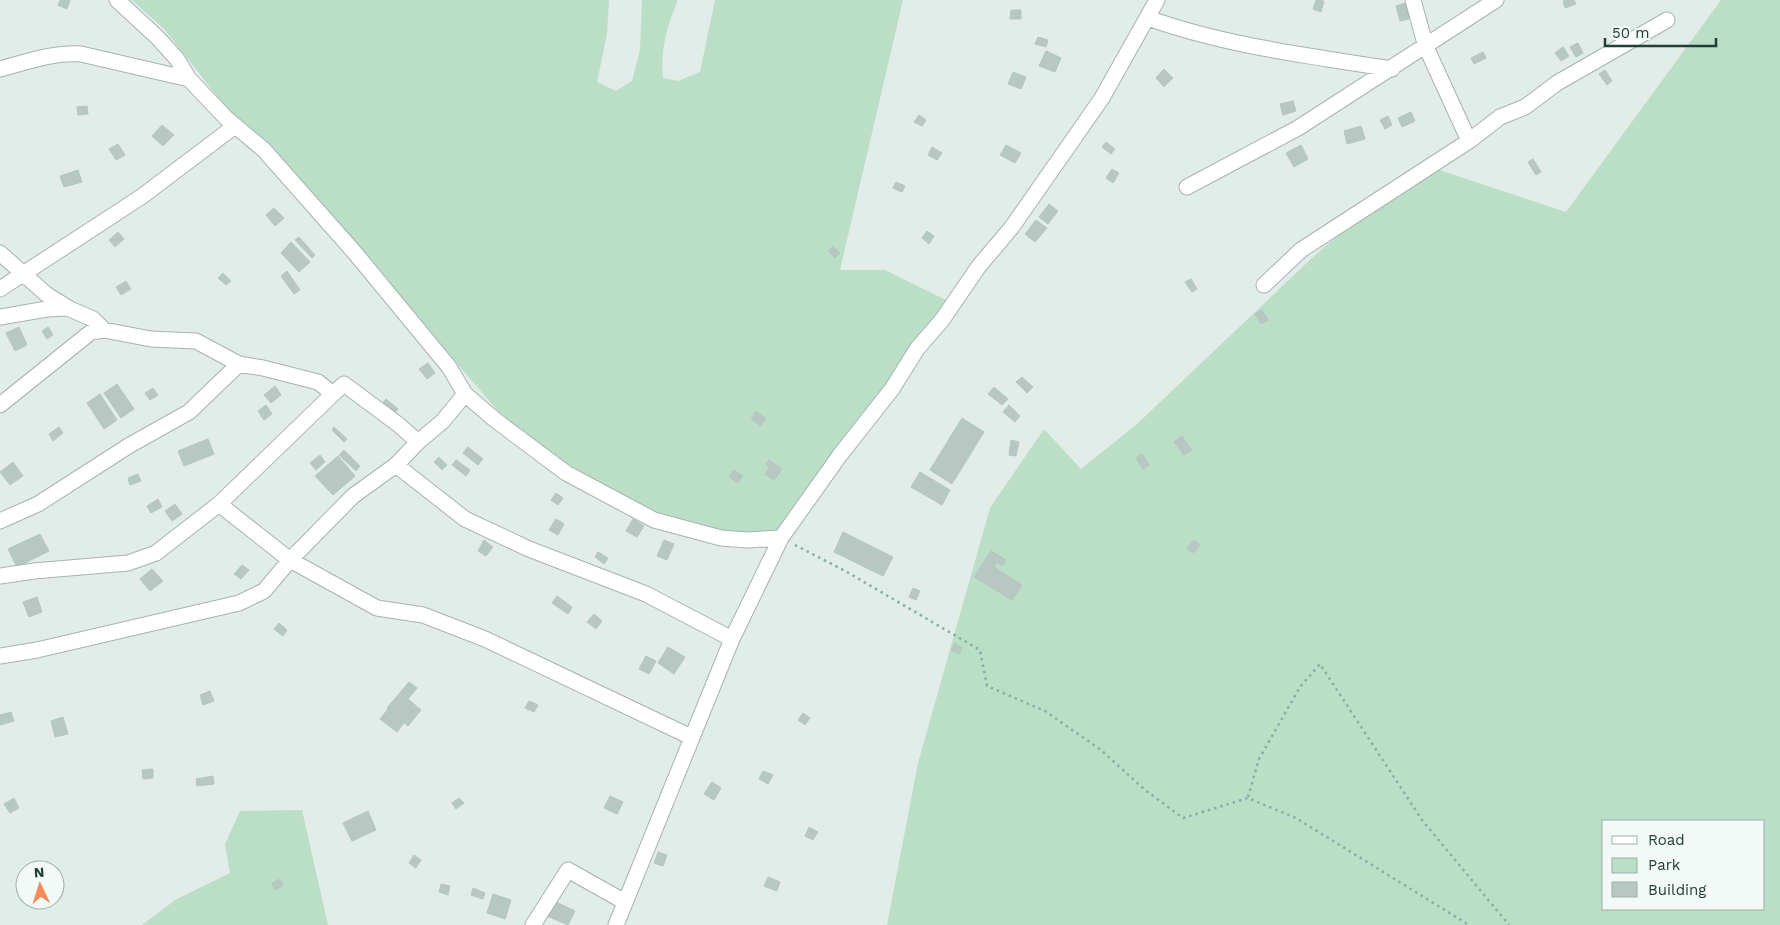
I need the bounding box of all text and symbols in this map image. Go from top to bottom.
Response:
scale bar [1605,15,1716,47]
text: 50 m [1612,24,1649,42]
legend [1602,820,1765,910]
text: Road [1648,831,1685,849]
text: Park [1648,856,1681,874]
north arrow [15,860,65,910]
text: N [33,864,45,880]
text: Building [1648,881,1706,899]

